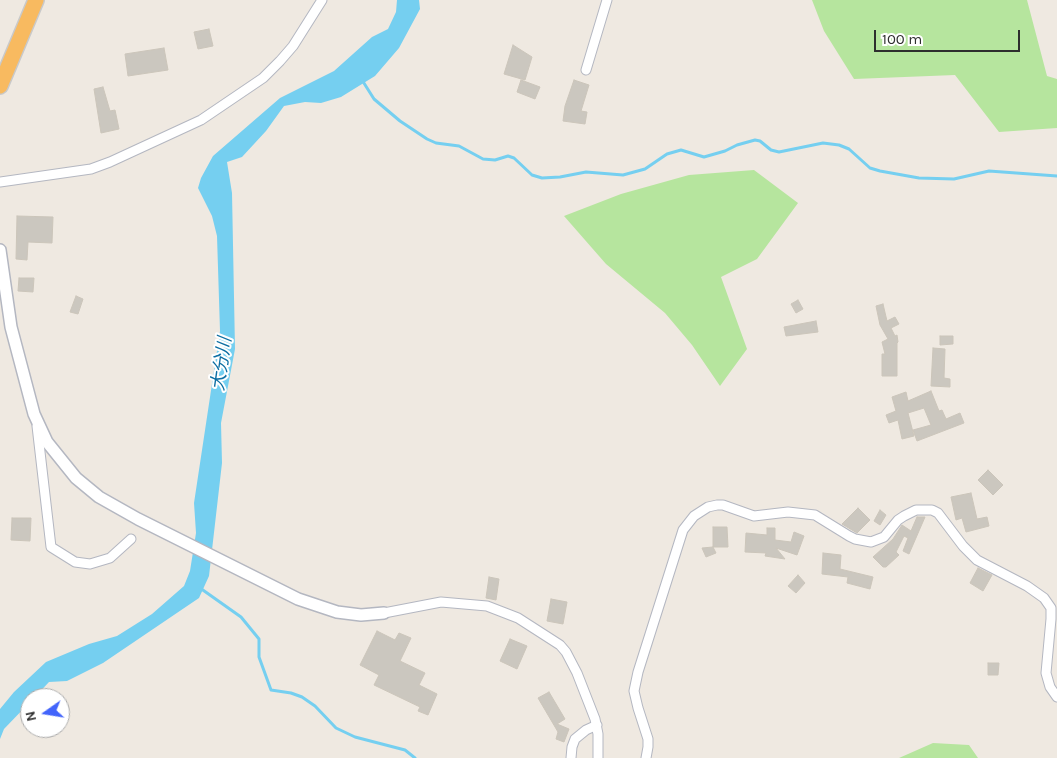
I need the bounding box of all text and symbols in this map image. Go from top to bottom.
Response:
scale bar [877,20,1023,52]
text: 100 m [882,30,922,48]
water label: 大分川 [208,336,236,392]
north arrow [20,688,70,738]
text: N [21,709,40,723]

